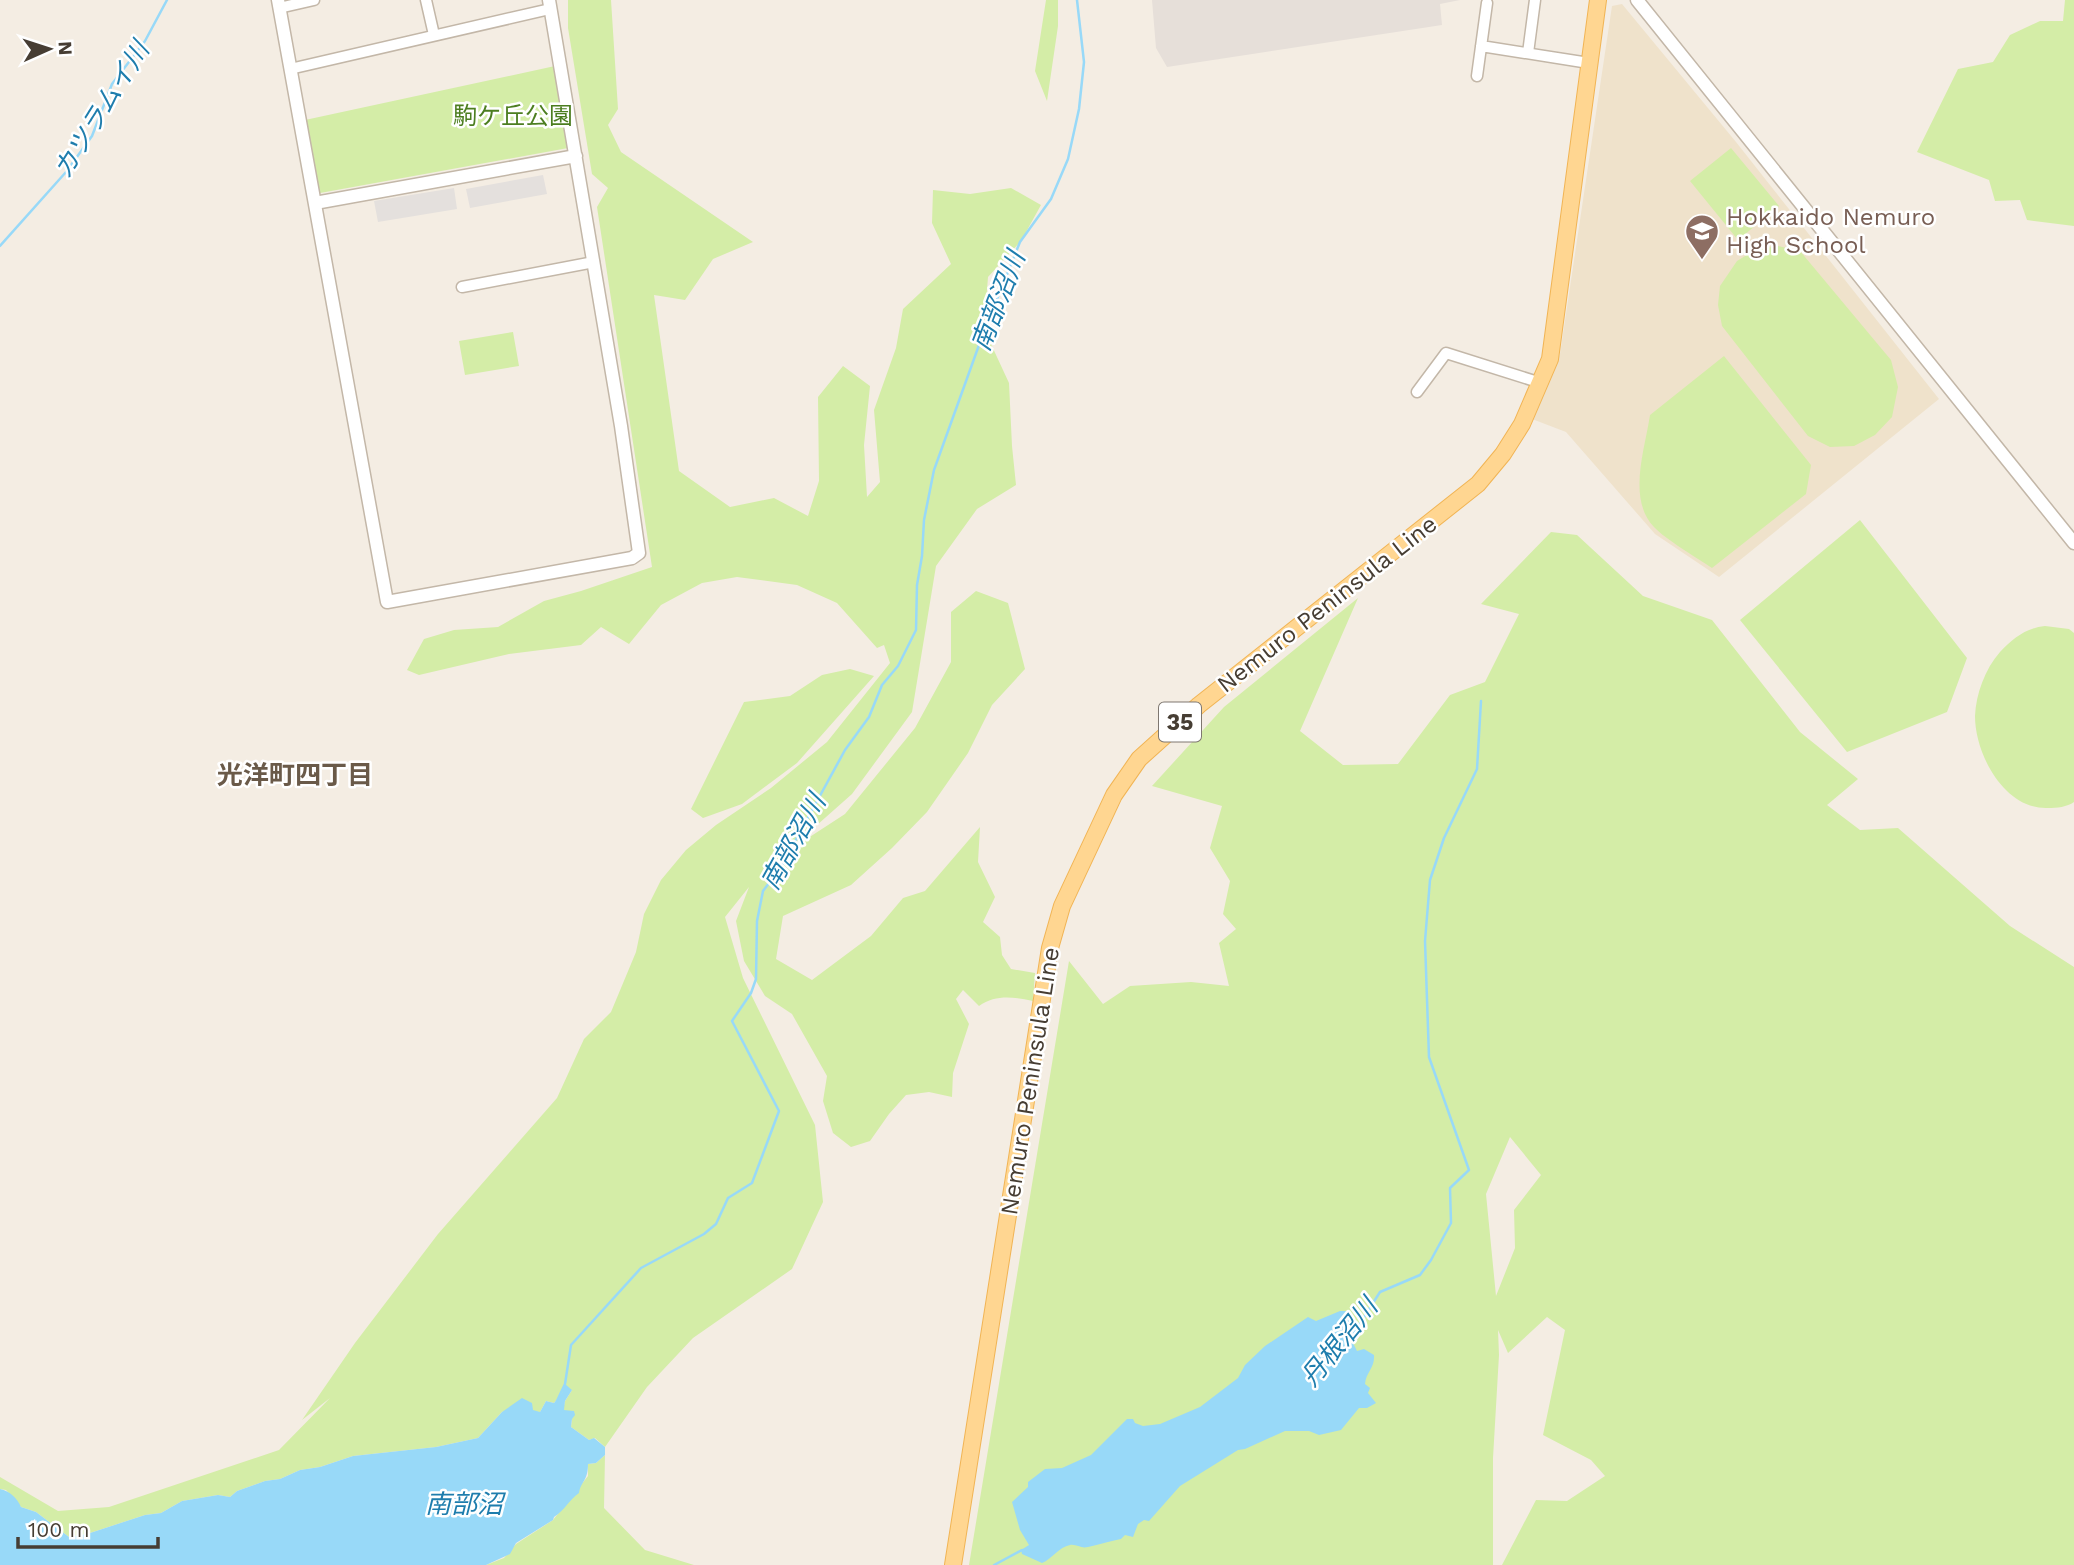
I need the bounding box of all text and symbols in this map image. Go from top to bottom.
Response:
north arrow [14,14,84,84]
water label: カツラムイ川 [47,34,156,184]
text: N [54,40,77,56]
park label: 駒ケ丘公園 [453,102,573,130]
place label: Hokkaido Nemuro High School [1726,203,1935,259]
school or university icon: Hokkaido Nemuro High School [1683,212,1721,261]
water label: 南部沼川 [965,244,1032,355]
street label: Nemuro Peninsula Line [1212,510,1442,698]
road number: 35 [1159,702,1201,742]
district label: 光洋町四丁目 [217,760,373,790]
water label: 南部沼川 [755,787,833,895]
street label: Nemuro Peninsula Line [995,945,1065,1217]
water label: 丹根沼川 [1295,1290,1385,1392]
water label: 南部沼 [425,1489,507,1519]
scale bar [18,1506,158,1550]
text: 100 m [28,1517,90,1542]

